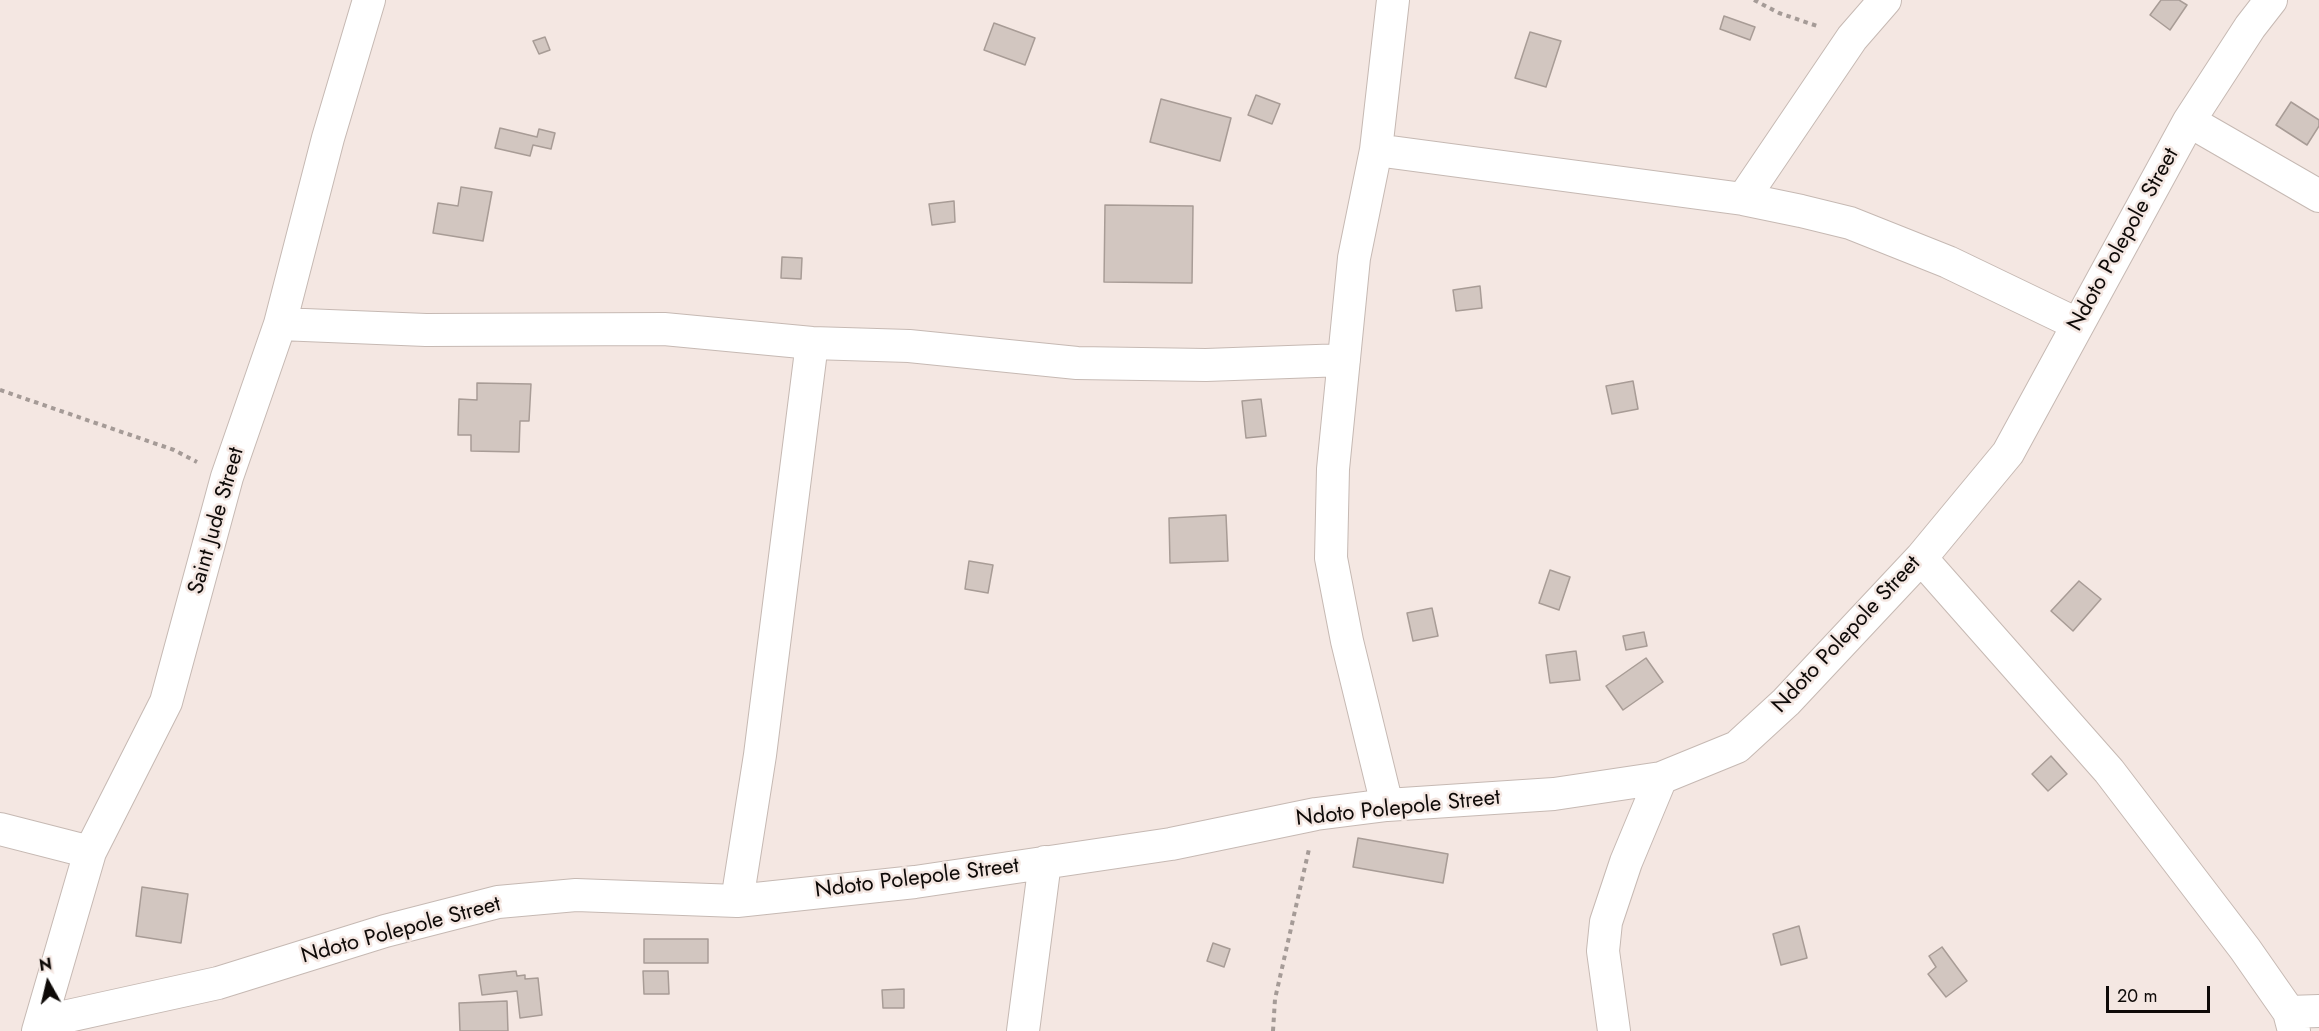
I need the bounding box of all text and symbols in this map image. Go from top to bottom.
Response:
street label: Ndoto Polepole Street [2063,144,2185,336]
street label: Saint Jude Street [183,445,251,597]
street label: Ndoto Polepole Street [1767,551,1927,719]
street label: Ndoto Polepole Street [1295,785,1501,833]
street label: Ndoto Polepole Street [813,853,1021,905]
street label: Ndoto Polepole Street [298,892,504,970]
text: N [38,952,53,977]
north arrow [18,953,78,1013]
scale bar [2109,974,2212,1012]
text: 20 m [2117,983,2157,1009]

